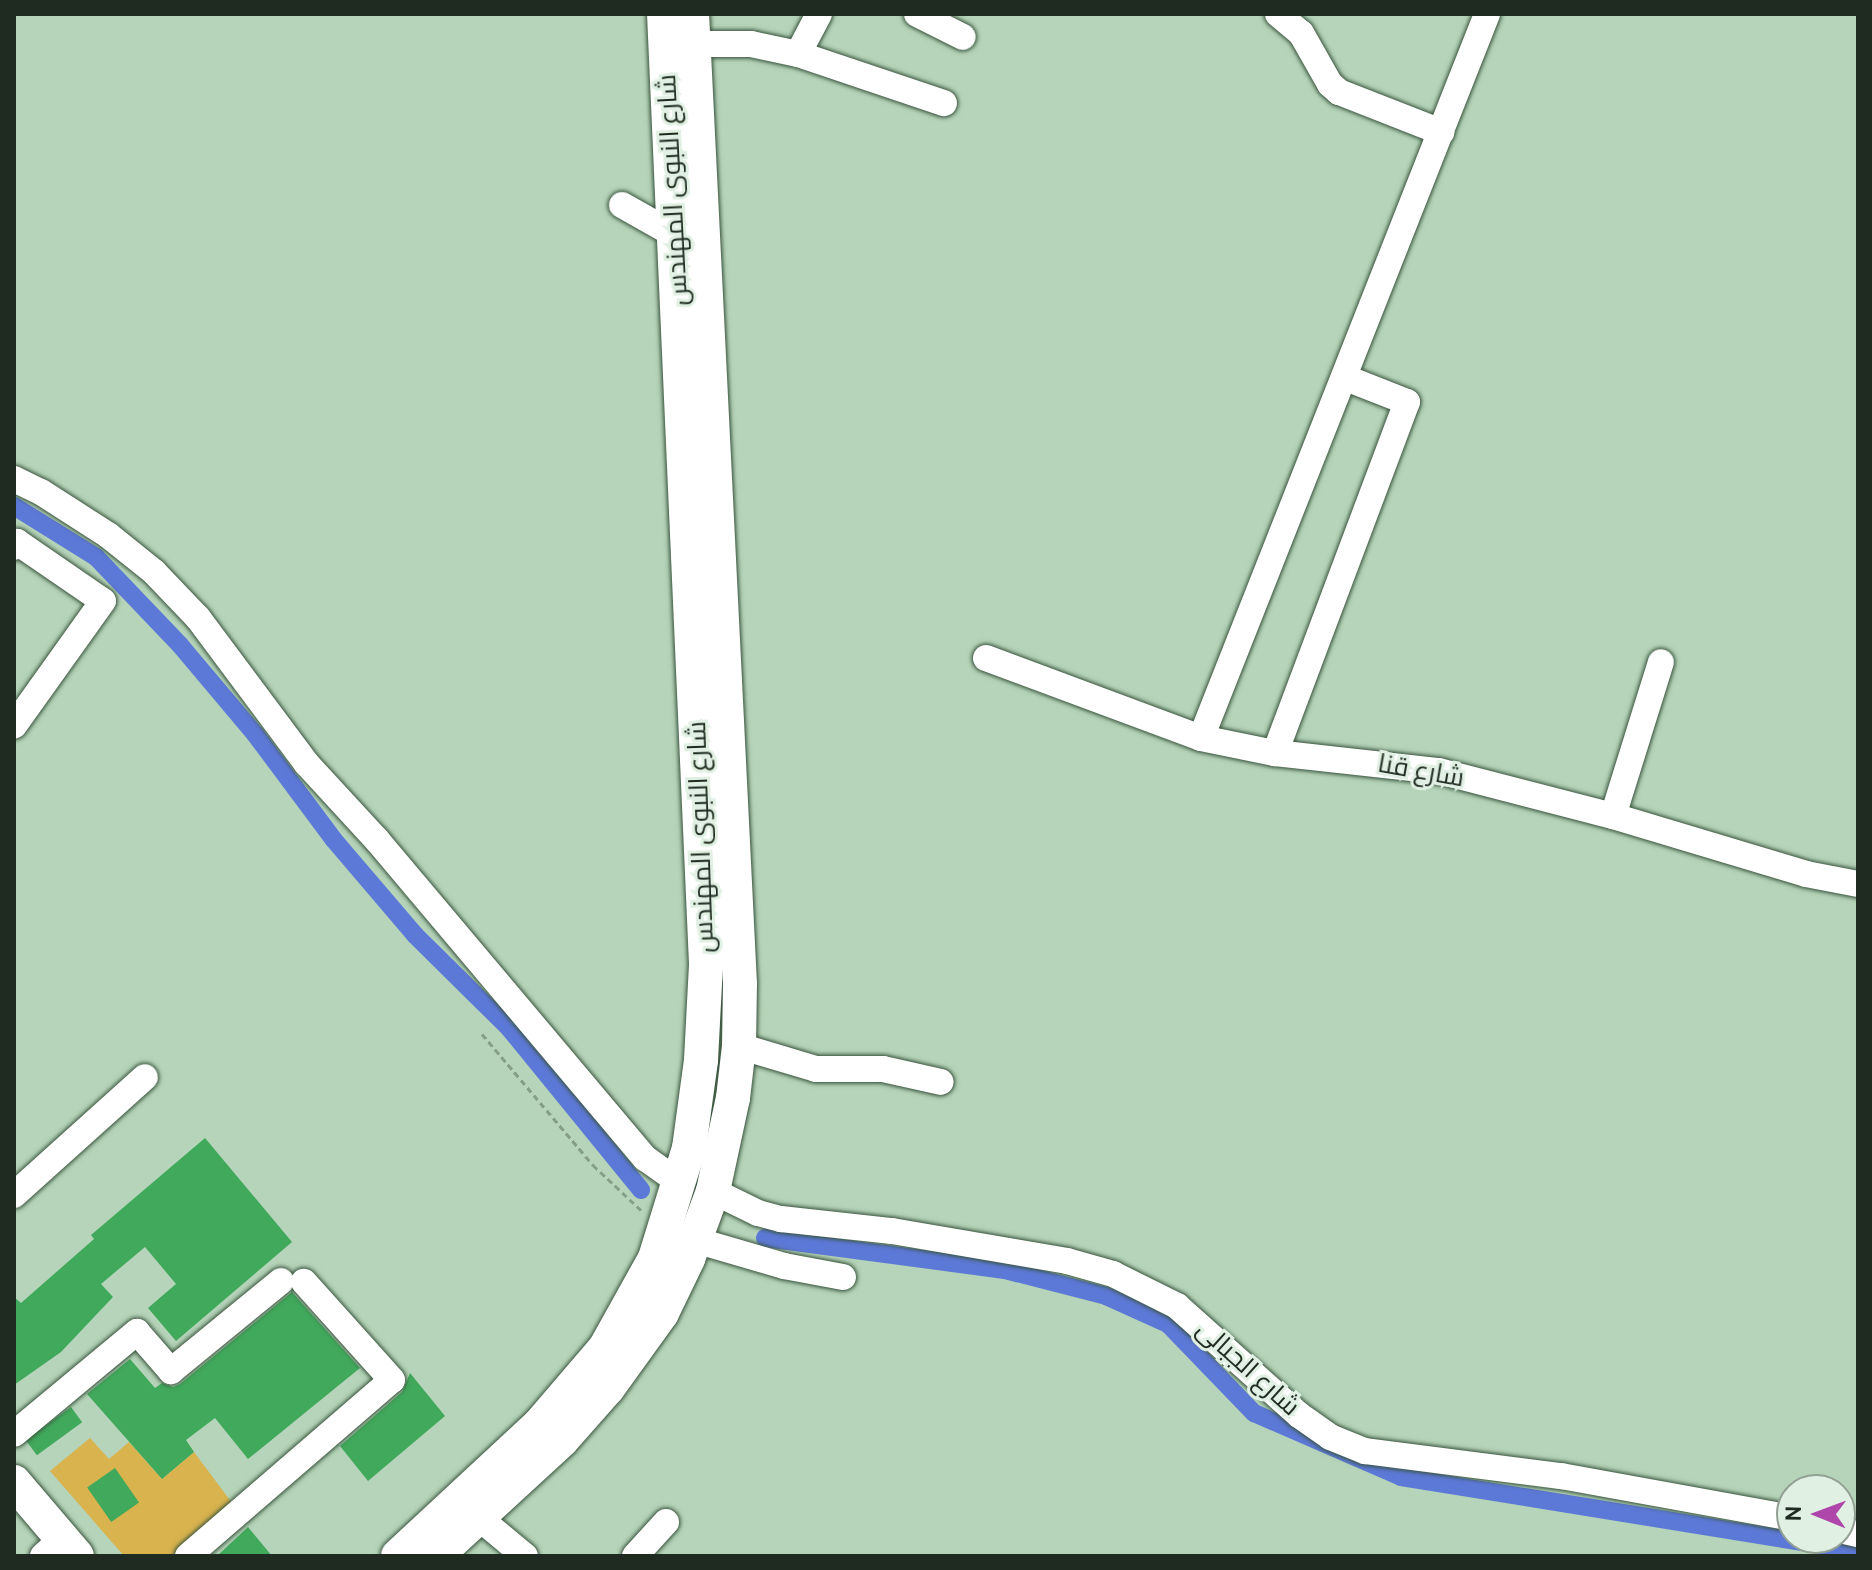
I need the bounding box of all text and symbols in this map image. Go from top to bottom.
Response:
street label: شارع النبوى المهندس [651,73,695,307]
street label: شارع النبوى المهندس [681,721,721,953]
street label: شارع قنا [1375,748,1467,794]
street label: شارع الجبالى [1190,1314,1306,1422]
north arrow [1776,1474,1856,1554]
text: N [1780,1506,1807,1522]

